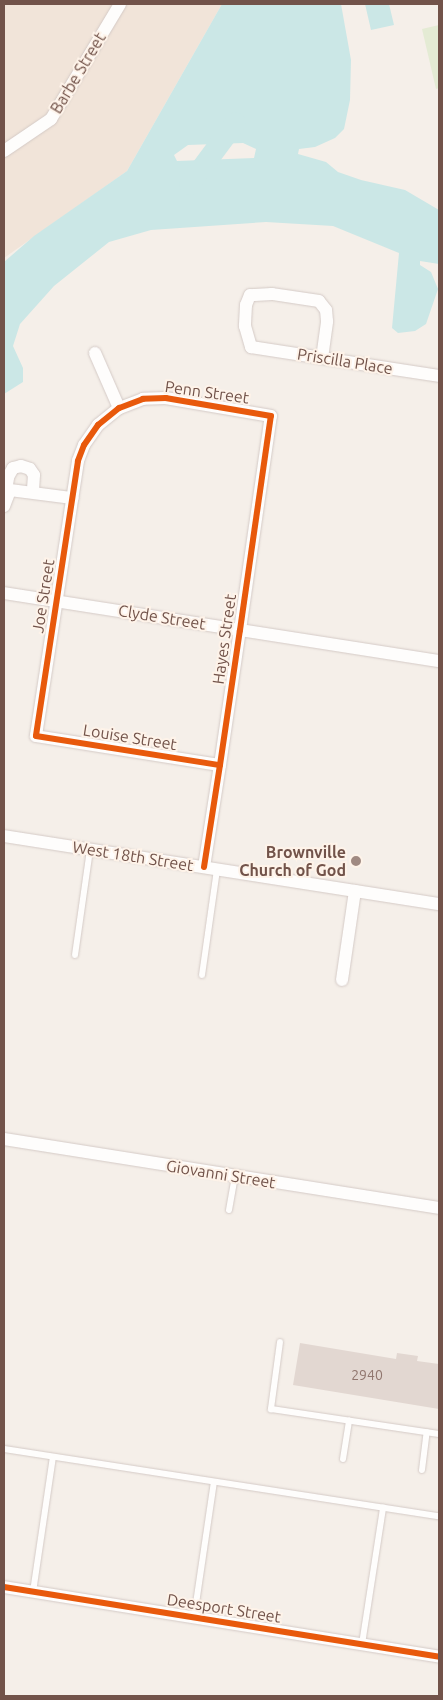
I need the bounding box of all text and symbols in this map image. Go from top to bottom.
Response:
street label: Barbe Street [46,29,110,117]
street label: Priscilla Place [296,344,394,378]
street label: Penn Street [164,377,250,407]
street label: Joe Street [28,558,58,634]
street label: Hayes Street [208,593,240,685]
street label: Clyde Street [117,601,207,633]
street label: Louise Street [82,720,178,754]
street label: West 18th Street [71,837,195,875]
place label: Brownville Church of God [239,842,346,880]
marker: Brownville Church of God [350,855,362,867]
street label: Giovanni Street [165,1156,277,1192]
house number: 2940 [351,1367,383,1383]
street label: Deesport Street [166,1589,282,1627]

